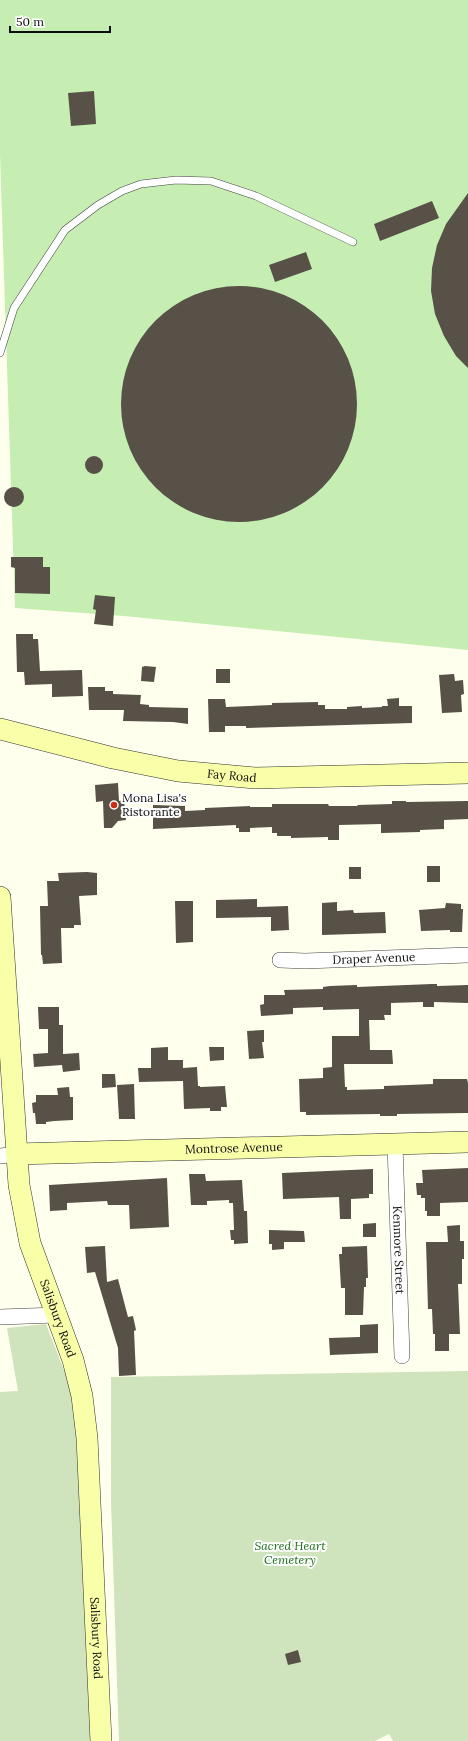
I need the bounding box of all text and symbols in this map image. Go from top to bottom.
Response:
scale bar [10,8,110,34]
text: 50 m [16,14,44,29]
street label: Fay Road [207,766,257,785]
place label: Mona Lisa's Ristorante [122,790,187,819]
marker: Mona Lisa's Ristorante [109,800,119,810]
street label: Draper Avenue [332,949,416,967]
street label: Montrose Avenue [185,1139,284,1157]
street label: Kenmore Street [390,1205,408,1295]
street label: Salisbury Road [37,1277,79,1359]
park label: Sacred Heart Cemetery [254,1538,326,1567]
street label: Salisbury Road [87,1597,106,1679]

